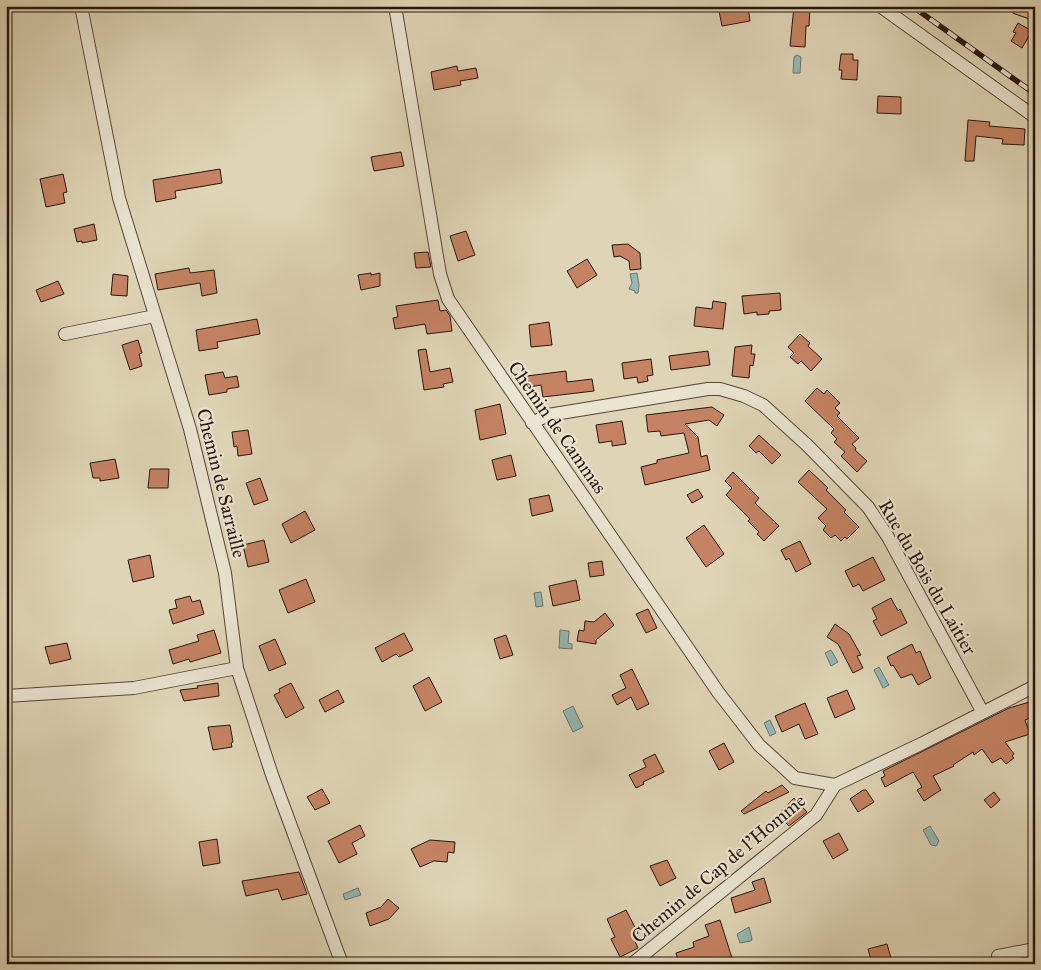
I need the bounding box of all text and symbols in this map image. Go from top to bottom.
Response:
street label: Chemin de Cammas [503,357,612,498]
street label: Chemin de Sarraille [192,406,251,560]
street label: Rue du Bois du Laitier [874,496,982,660]
street label: Chemin de Cap de l'Homme [627,789,810,948]

